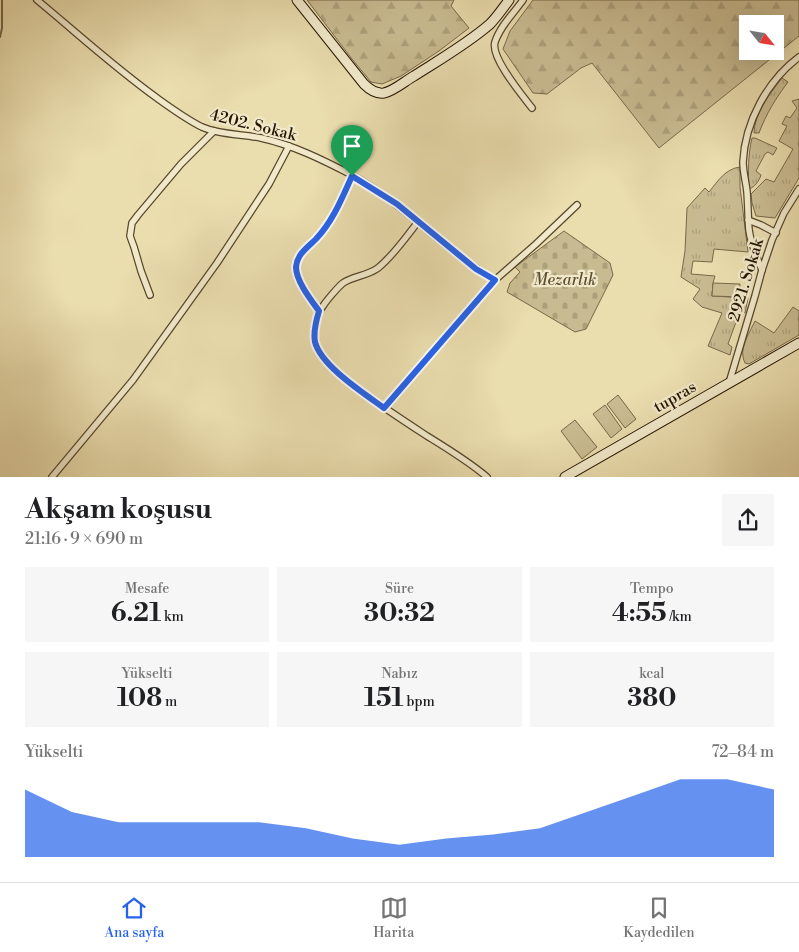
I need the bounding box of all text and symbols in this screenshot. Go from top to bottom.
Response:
north arrow [739,15,784,60]
map controls [739,15,784,60]
street label: 4202. Sokak [208,105,300,146]
pin [331,125,373,176]
icon: arrive [338,132,366,160]
street label: 2921. Sokak [724,235,769,324]
park label: Mezarlık [534,270,597,290]
street label: tupras [650,377,700,417]
text: Akşam koşusu [25,492,212,527]
button: share [722,494,774,546]
text: 21:16 · 9 × 690 m [25,529,143,549]
text: Mesafe [125,580,169,598]
text: Süre [385,580,414,598]
text: Tempo [630,580,674,598]
text: 6.21 [111,598,161,629]
text: 30:32 [364,598,435,629]
text: 4:55 [612,598,667,629]
text: km [161,608,184,626]
text: /km [667,608,692,626]
text: Yükselti [122,665,173,683]
text: Nabız [381,665,418,683]
text: kcal [639,665,665,683]
text: 108 [117,683,162,714]
text: 151 [364,683,404,714]
text: 380 [627,683,676,714]
text: m [162,693,177,711]
text: bpm [404,693,435,711]
text: Yükselti [25,742,83,762]
text: 72–84 m [712,742,774,762]
tab: Ana sayfa [104,894,164,942]
tab: Harita [373,894,414,942]
tab: Kaydedilen [623,894,695,942]

